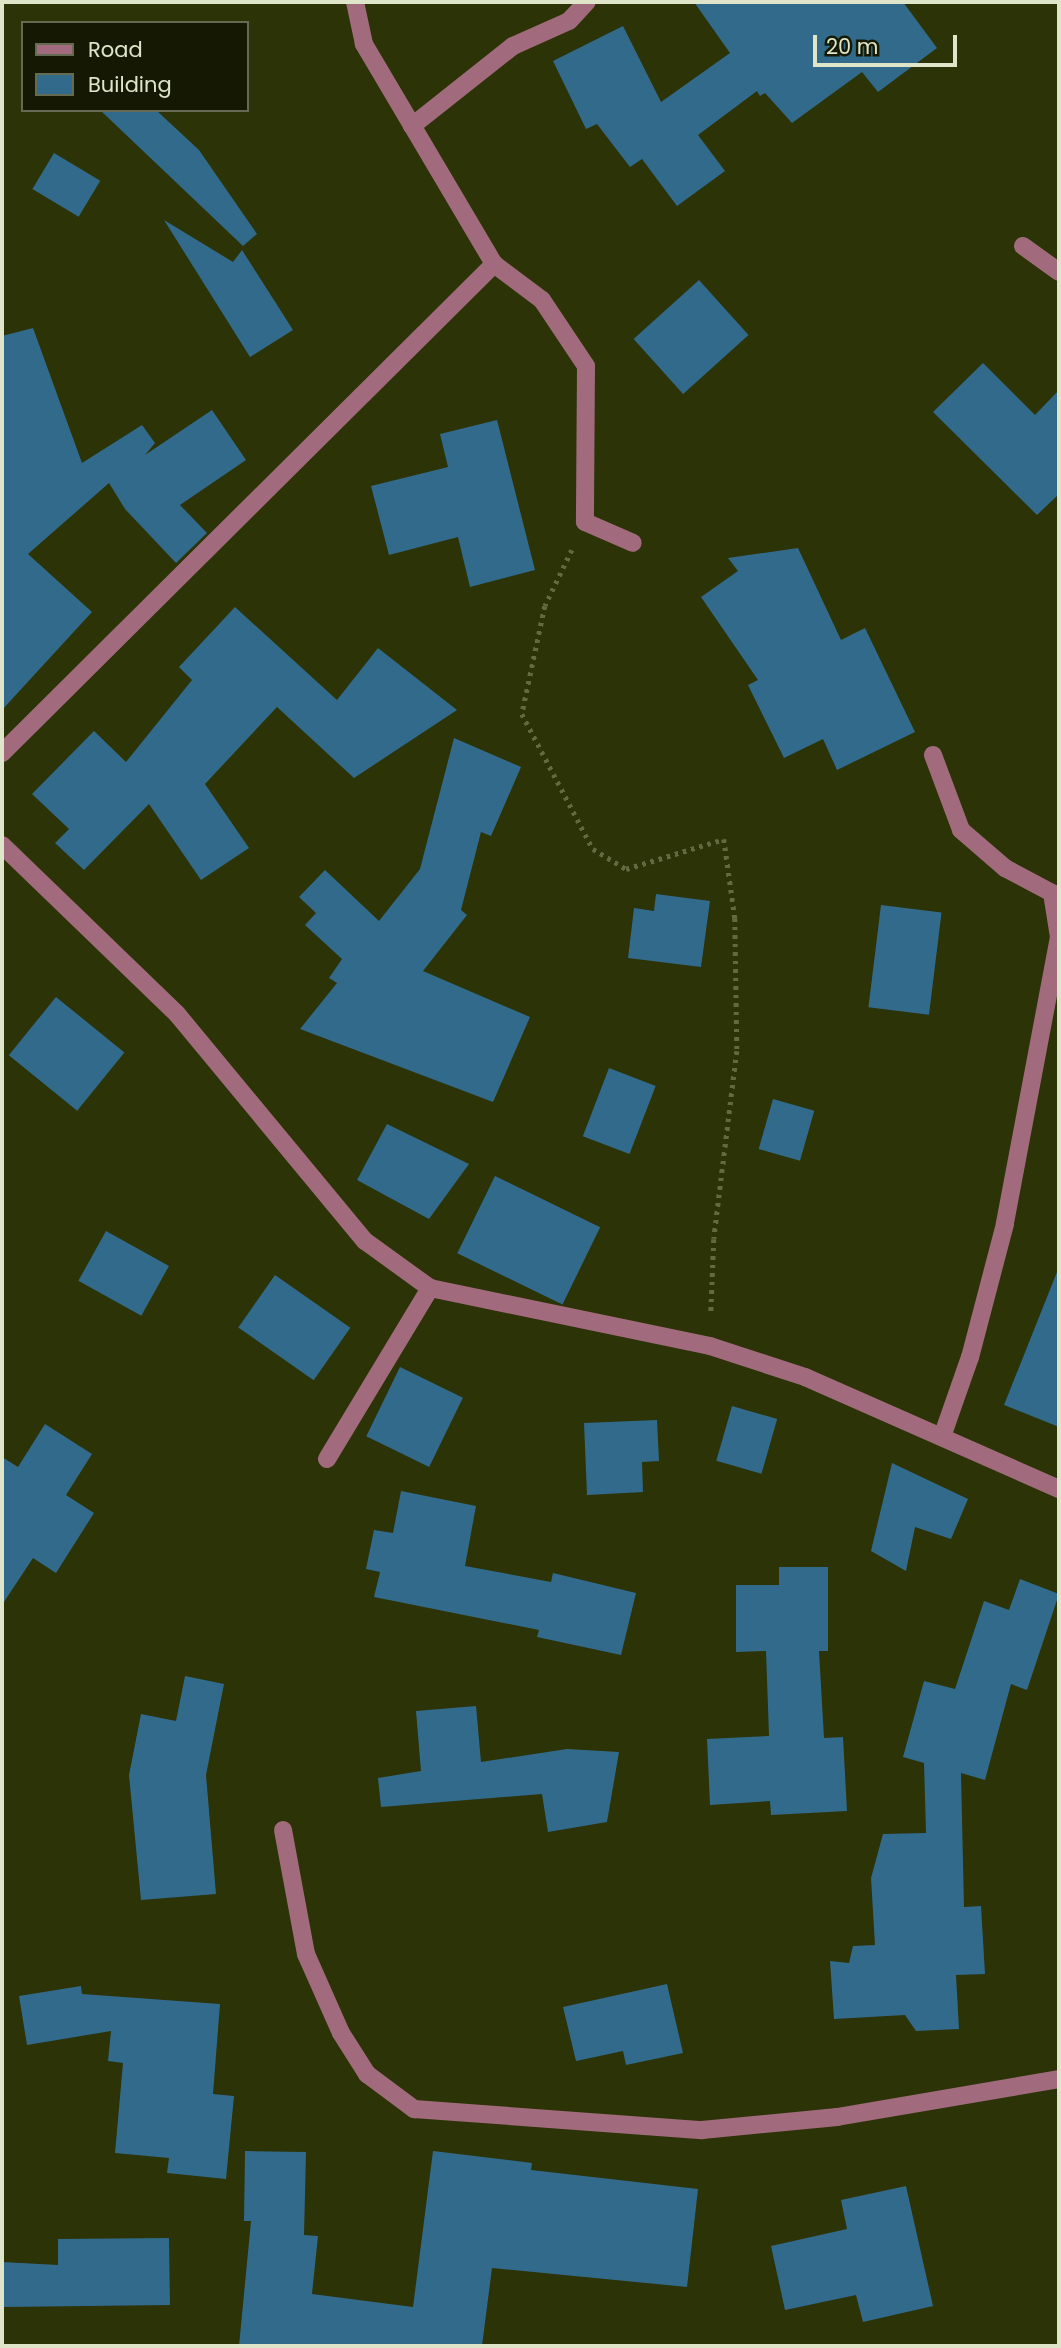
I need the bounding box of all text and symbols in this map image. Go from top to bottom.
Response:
legend [21,21,248,112]
scale bar [816,21,960,65]
text: 20 m [826,32,879,61]
text: Road [88,35,143,64]
text: Building [88,70,172,99]

